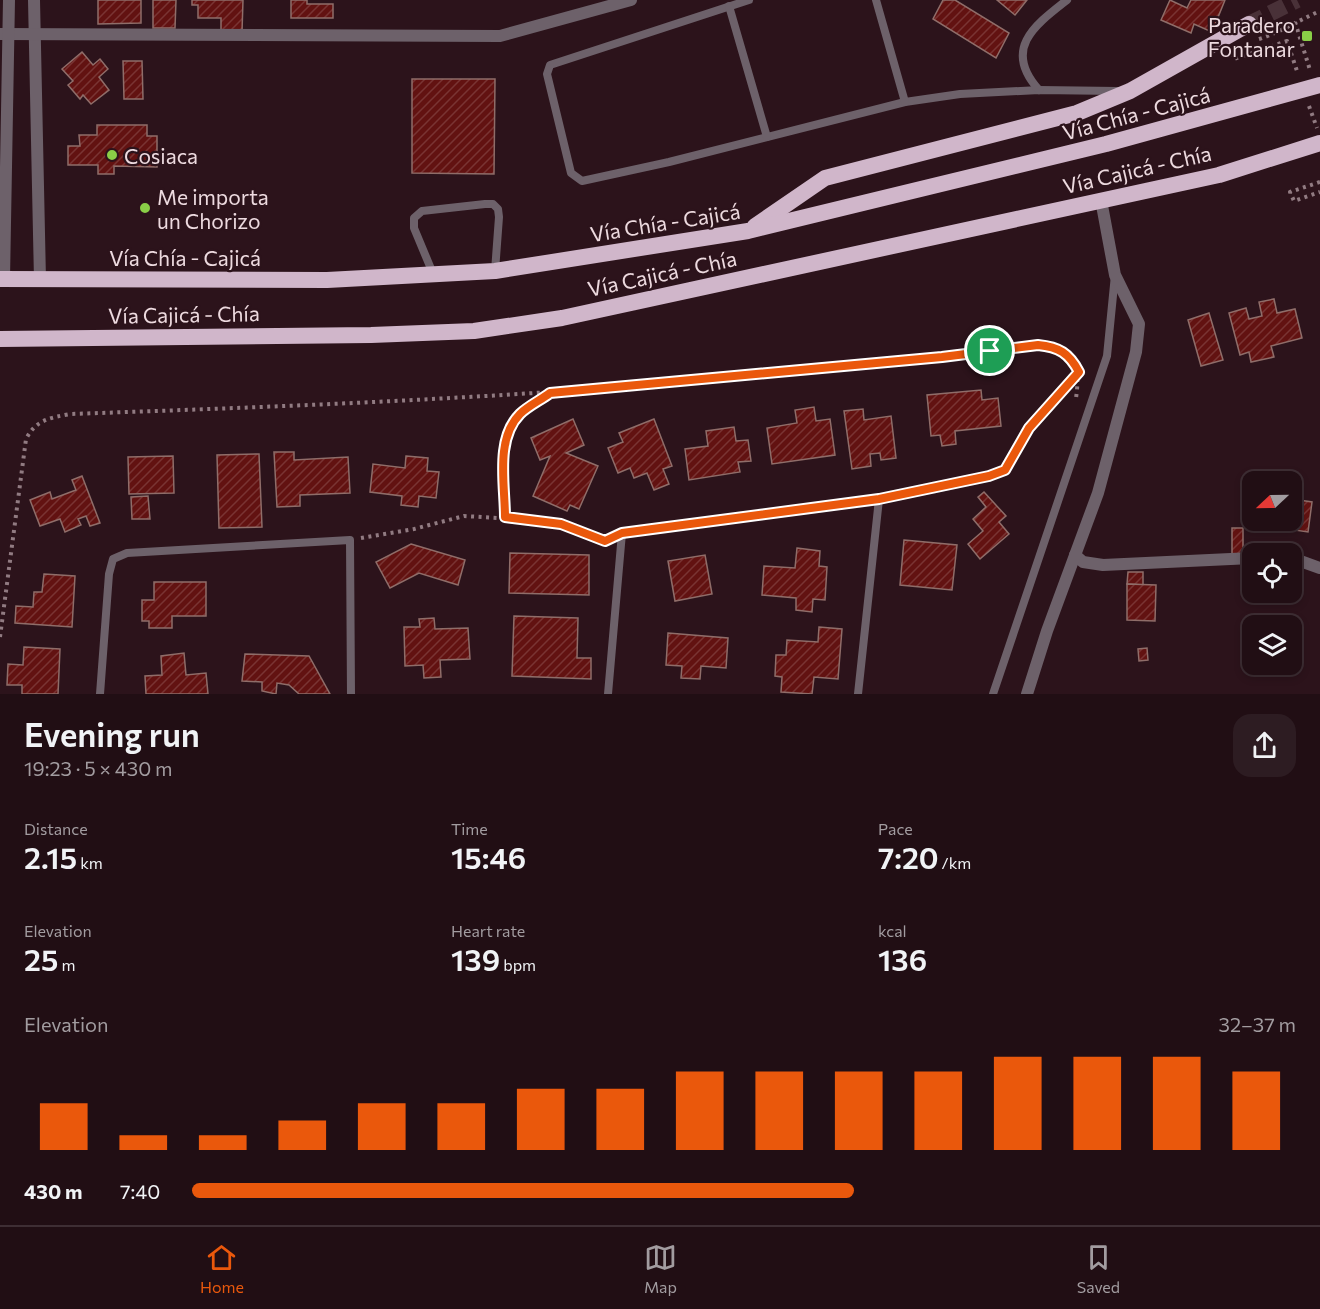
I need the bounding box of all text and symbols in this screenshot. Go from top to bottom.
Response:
place label: Paradero Fontanar [1208,12,1295,61]
marker: Paradero Fontanar [1300,29,1314,43]
street label: Vía Chía - Cajicá [1059,81,1213,145]
street label: Vía Cajicá - Chía [1060,140,1214,198]
place label: Cosiaca [124,143,198,168]
marker: Cosiaca [105,148,119,162]
place label: Me importa un Chorizo [157,184,269,233]
street label: Vía Chía - Cajicá [588,198,742,246]
marker: Me importa un Chorizo [138,201,152,215]
street label: Vía Chía - Cajicá [109,245,261,270]
street label: Vía Cajicá - Chía [585,245,739,301]
street label: Vía Cajicá - Chía [108,300,260,328]
pin [964,325,1015,376]
icon: arrive [973,334,1006,367]
north arrow [1242,471,1302,531]
map controls [1242,471,1302,675]
button: locate [1242,543,1302,603]
button: layers [1242,615,1302,675]
text: Evening run [24,713,200,754]
button: share [1233,714,1296,777]
text: 19:23 · 5 × 430 m [24,756,173,780]
text: Distance [24,819,88,838]
text: Time [451,819,488,838]
text: Pace [878,819,913,838]
text: 2.15 [24,838,77,875]
text: 15:46 [451,838,526,875]
text: 7:20 [878,838,939,875]
text: km [77,853,103,872]
text: /km [939,853,971,872]
text: Elevation [24,921,92,940]
text: Heart rate [451,921,525,940]
text: kcal [878,921,907,940]
text: 25 [24,940,58,977]
text: 139 [451,940,500,977]
text: 136 [878,940,927,977]
text: m [58,955,75,974]
text: bpm [500,955,536,974]
text: Elevation [24,1012,109,1036]
text: 32–37 m [1219,1012,1296,1036]
text: 430 m [24,1179,82,1203]
text: 7:40 [120,1179,160,1203]
tab: Home [200,1241,244,1296]
tab: Map [644,1241,677,1296]
tab: Saved [1077,1241,1120,1296]

